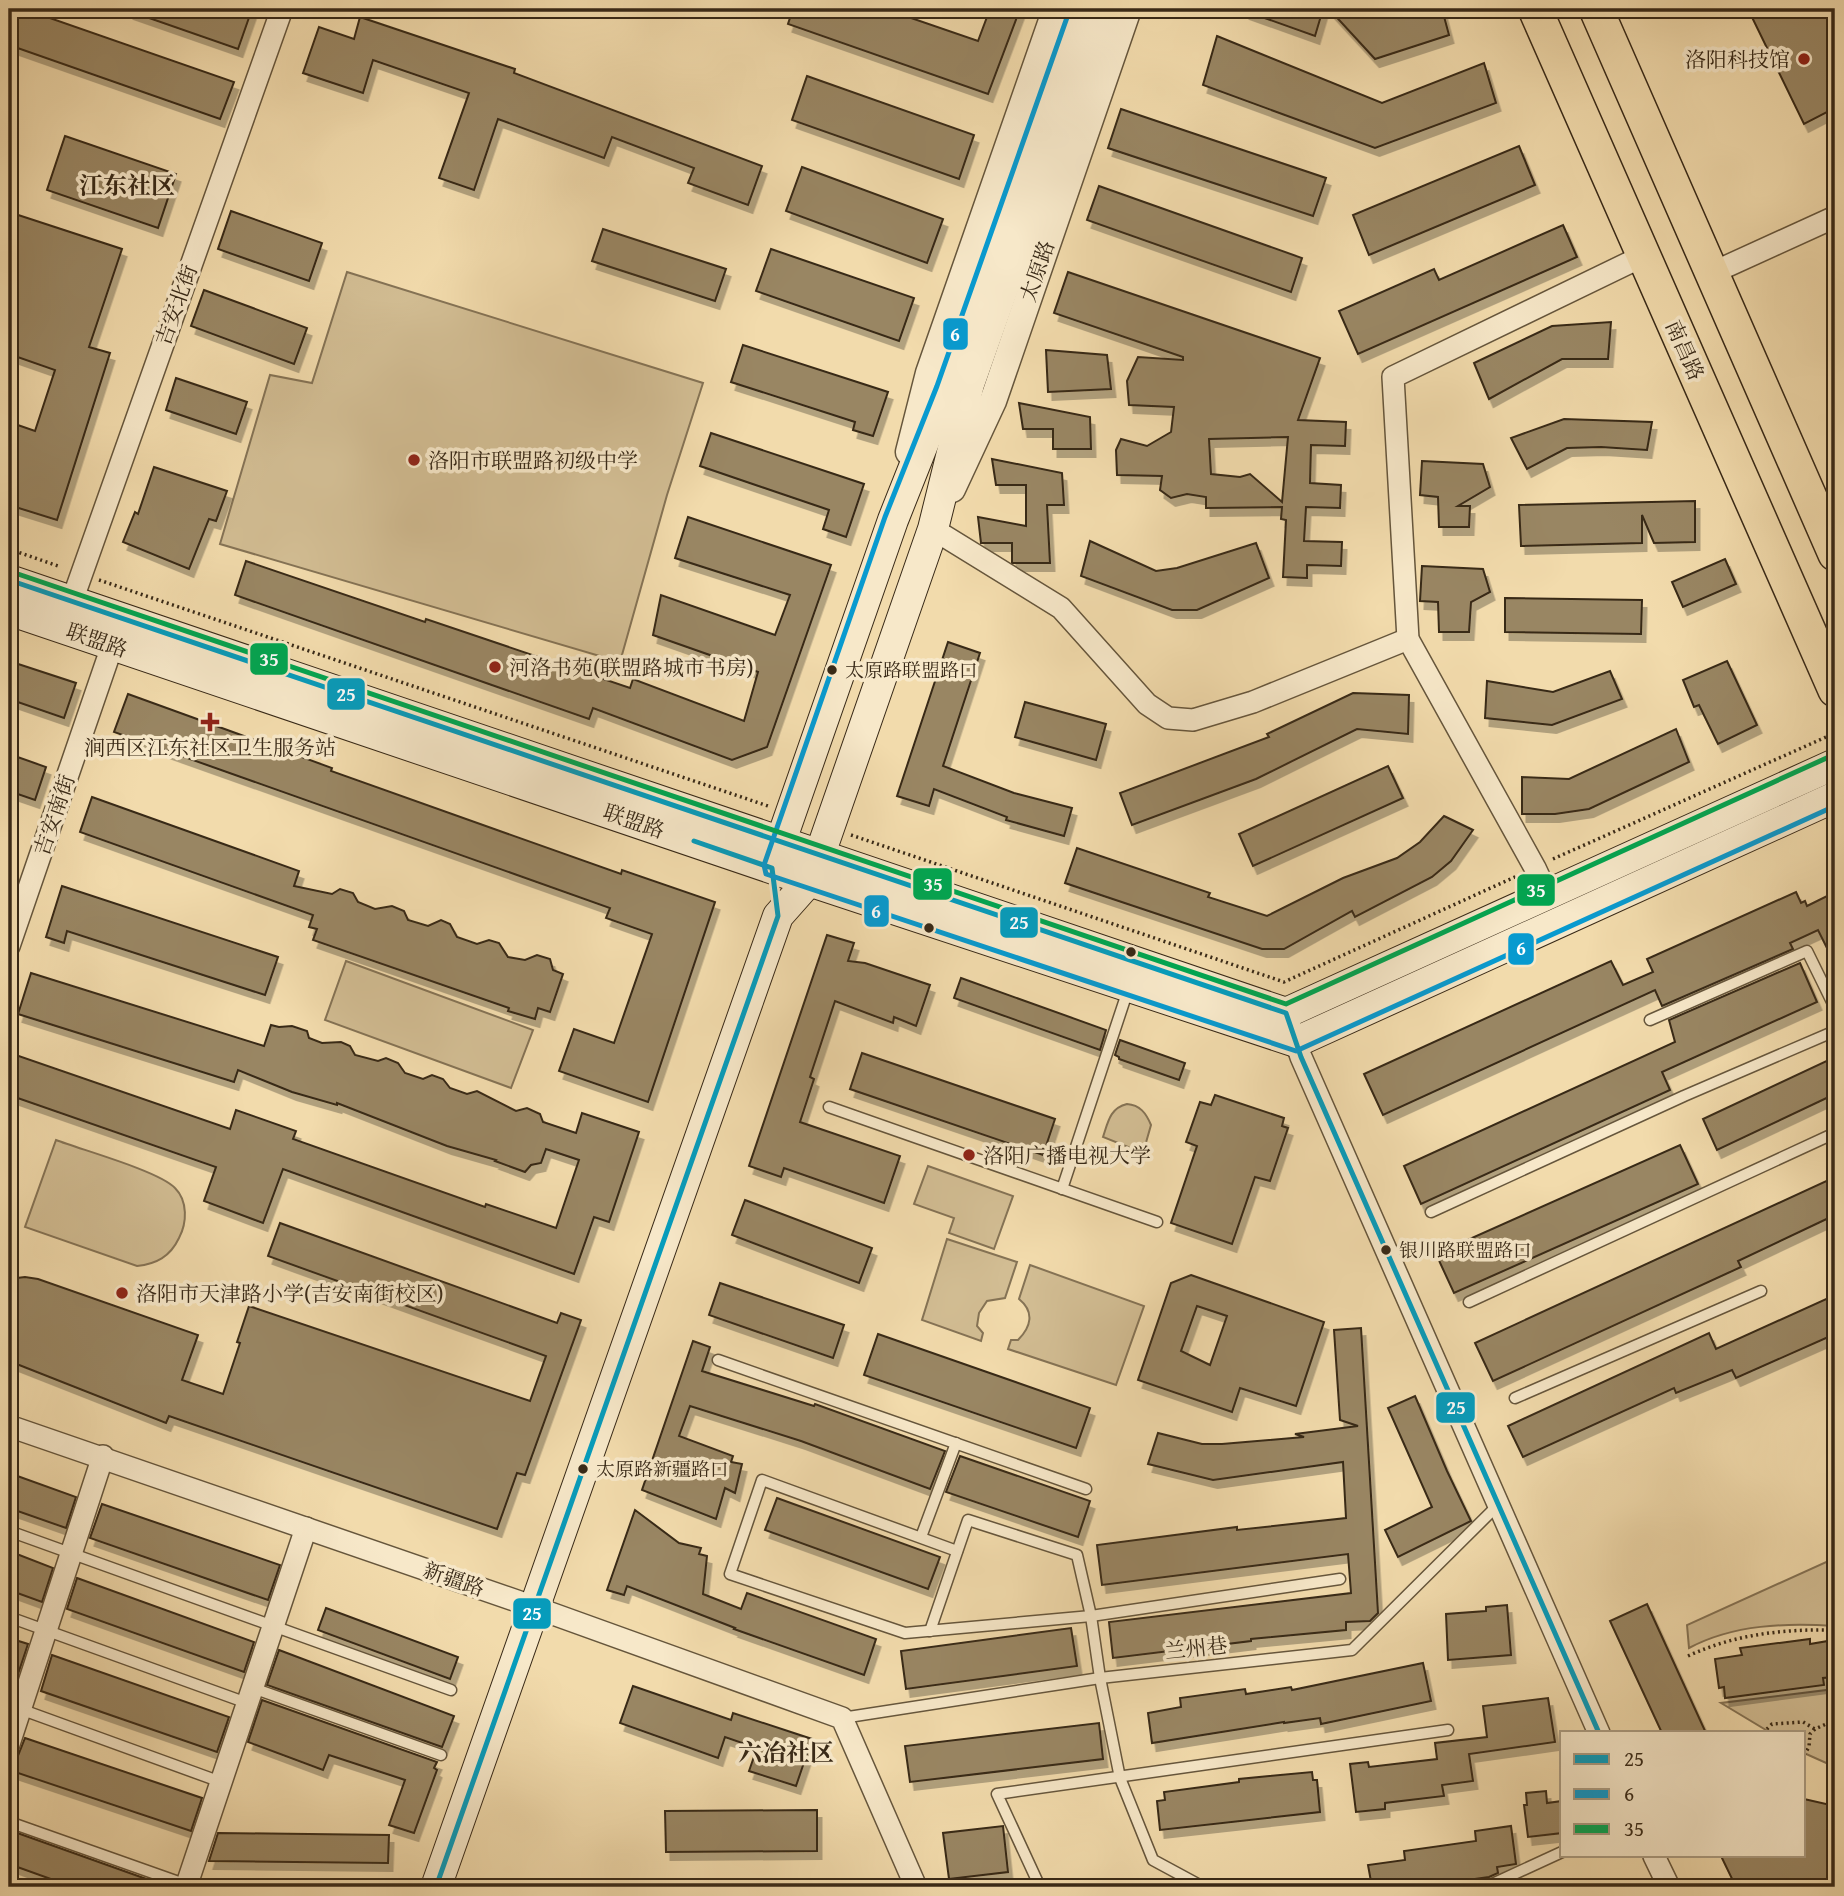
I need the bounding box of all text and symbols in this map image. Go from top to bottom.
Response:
place label: 洛阳科技馆 [1685,44,1790,75]
marker: 洛阳科技馆 [1796,51,1812,67]
district label: 江东社区 [79,168,175,203]
street label: 太原路 [1012,236,1062,306]
street label: 吉安北街 [147,260,205,350]
street label: 南昌路 [1658,315,1712,385]
line badge: 6 [942,317,969,351]
text: 6 [950,320,960,348]
place label: 洛阳市联盟路初级中学 [428,445,638,476]
marker: 洛阳市联盟路初级中学 [406,452,422,468]
street label: 联盟路 [62,615,132,665]
line badge: 35 [249,642,289,676]
text: 35 [259,645,279,673]
place label: 河洛书苑(联盟路城市书房) [509,652,754,683]
place label: 太原路联盟路口 [845,656,978,684]
marker: 河洛书苑(联盟路城市书房) [487,659,503,675]
marker: 太原路联盟路口 [825,663,839,677]
line badge: 25 [326,677,366,711]
text: 25 [336,680,356,708]
marker: 涧西区江东社区卫生服务站 [200,712,220,732]
place label: 涧西区江东社区卫生服务站 [84,732,336,763]
street label: 吉安南街 [26,770,82,860]
street label: 联盟路 [599,796,669,846]
line badge: 35 [912,867,953,901]
text: 35 [923,870,943,898]
line badge: 35 [1516,873,1556,907]
text: 35 [1526,876,1546,904]
line badge: 6 [863,894,890,928]
text: 6 [871,897,881,925]
line badge: 25 [999,906,1039,939]
text: 25 [1009,908,1029,936]
unlabelled marker [922,921,936,935]
line badge: 6 [1507,932,1535,966]
text: 6 [1516,934,1526,962]
unlabelled marker [1124,945,1138,959]
place label: 洛阳广播电视大学 [983,1140,1151,1171]
marker: 洛阳广播电视大学 [961,1147,977,1163]
place label: 银川路联盟路口 [1399,1236,1532,1264]
marker: 银川路联盟路口 [1379,1243,1393,1257]
place label: 洛阳市天津路小学(吉安南街校区) [136,1278,444,1309]
marker: 洛阳市天津路小学(吉安南街校区) [114,1285,130,1301]
line badge: 25 [1435,1391,1476,1424]
text: 25 [1446,1393,1466,1421]
place label: 太原路新疆路口 [596,1455,729,1483]
marker: 太原路新疆路口 [576,1462,590,1476]
street label: 新疆路 [419,1554,489,1604]
line badge: 25 [512,1597,552,1630]
text: 25 [522,1599,542,1627]
street label: 兰州巷 [1163,1629,1229,1667]
legend [1560,1731,1806,1857]
district label: 六冶社区 [738,1735,834,1770]
text: 25 [1624,1743,1644,1774]
text: 6 [1624,1778,1634,1809]
text: 35 [1624,1813,1644,1844]

